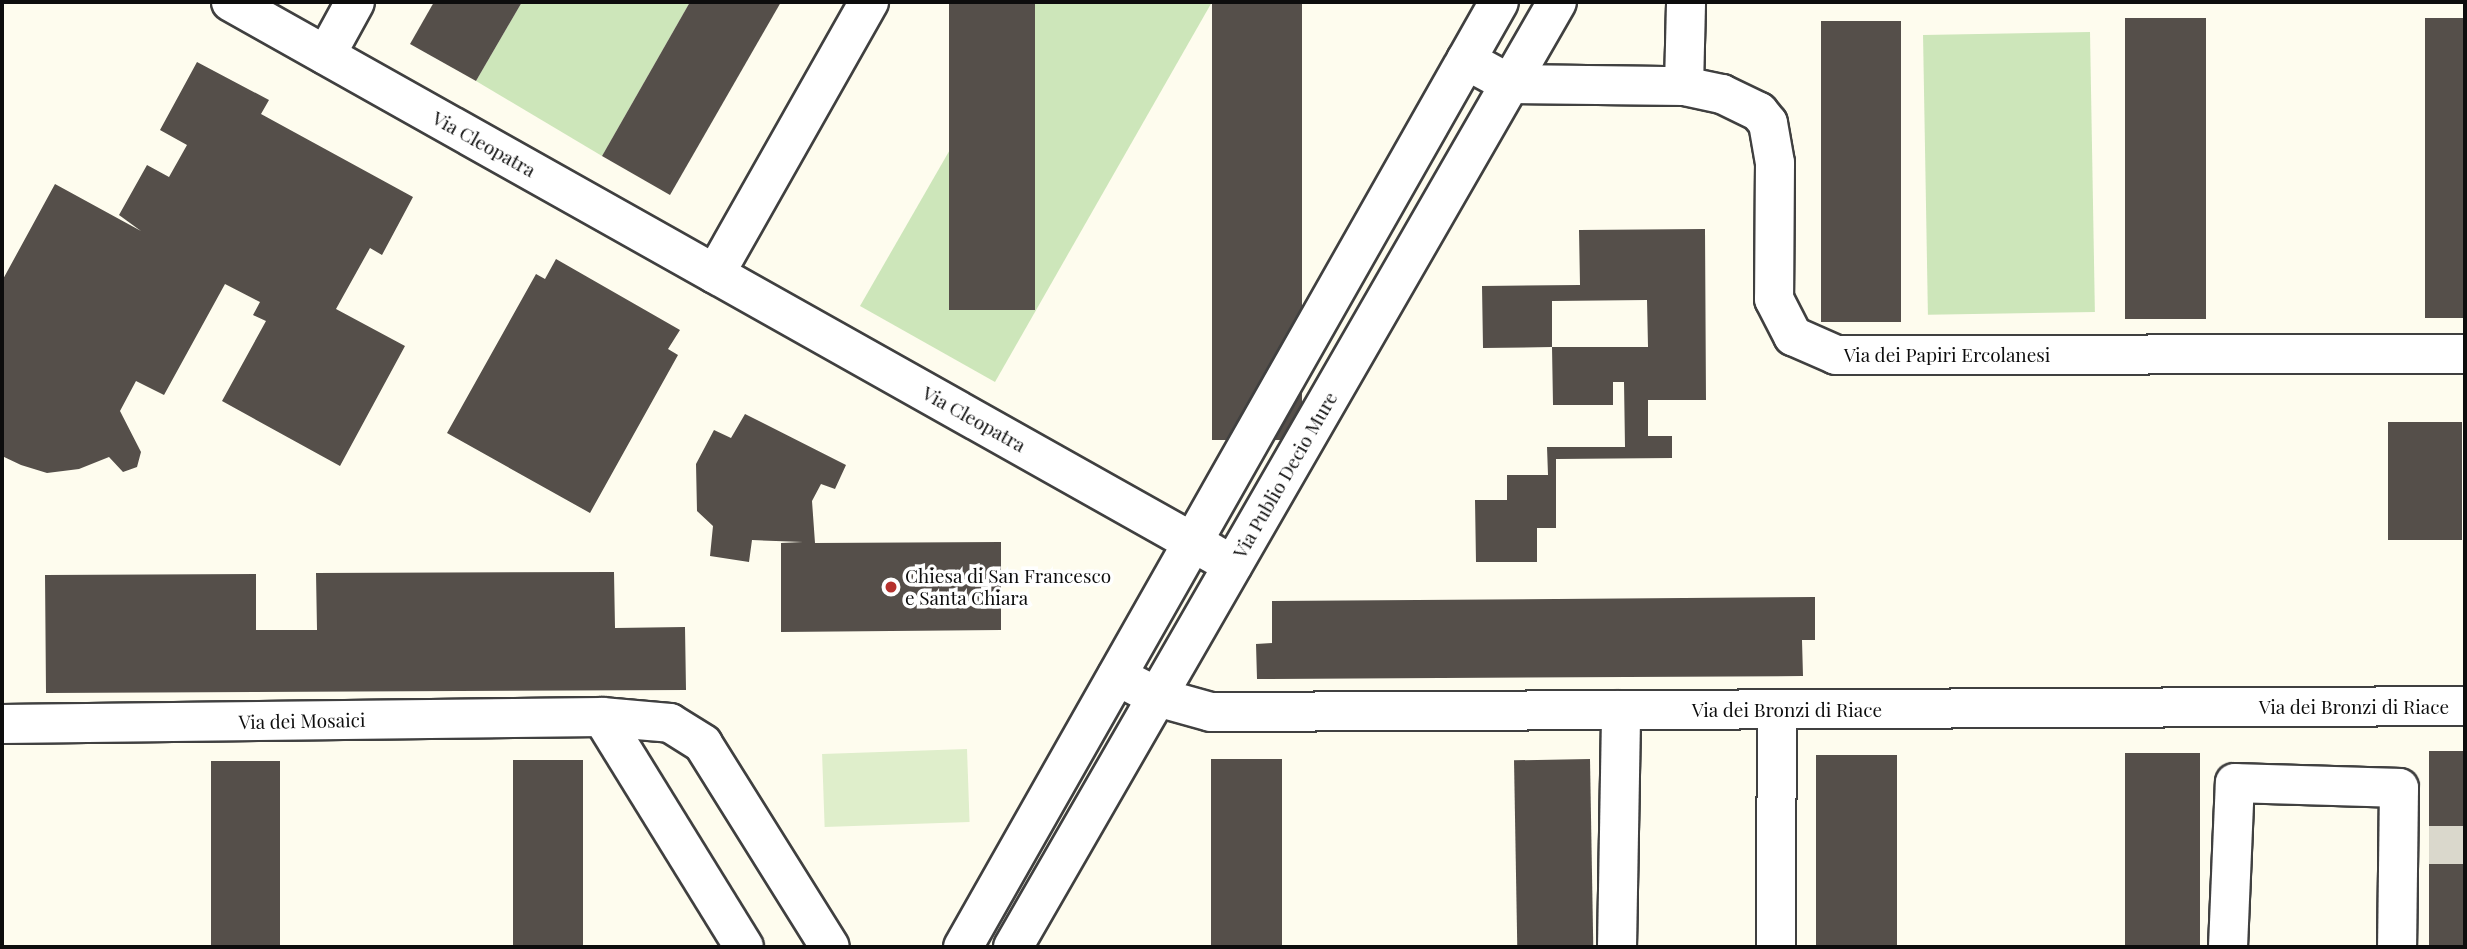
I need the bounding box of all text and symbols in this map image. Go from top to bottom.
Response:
street label: Via Cleopatra [428,106,540,182]
street label: Via dei Papiri Ercolanesi [1844,344,2050,366]
street label: Via Cleopatra [918,381,1030,457]
street label: Via Publio Decio Mure [1228,388,1342,562]
place label: Chiesa di San Francesco e Santa Chiara [905,565,1111,609]
marker: Chiesa di San Francesco e Santa Chiara [883,579,899,595]
street label: Via dei Bronzi di Riace [2259,696,2449,718]
street label: Via dei Bronzi di Riace [1692,699,1882,721]
street label: Via dei Mosaici [238,708,366,734]

